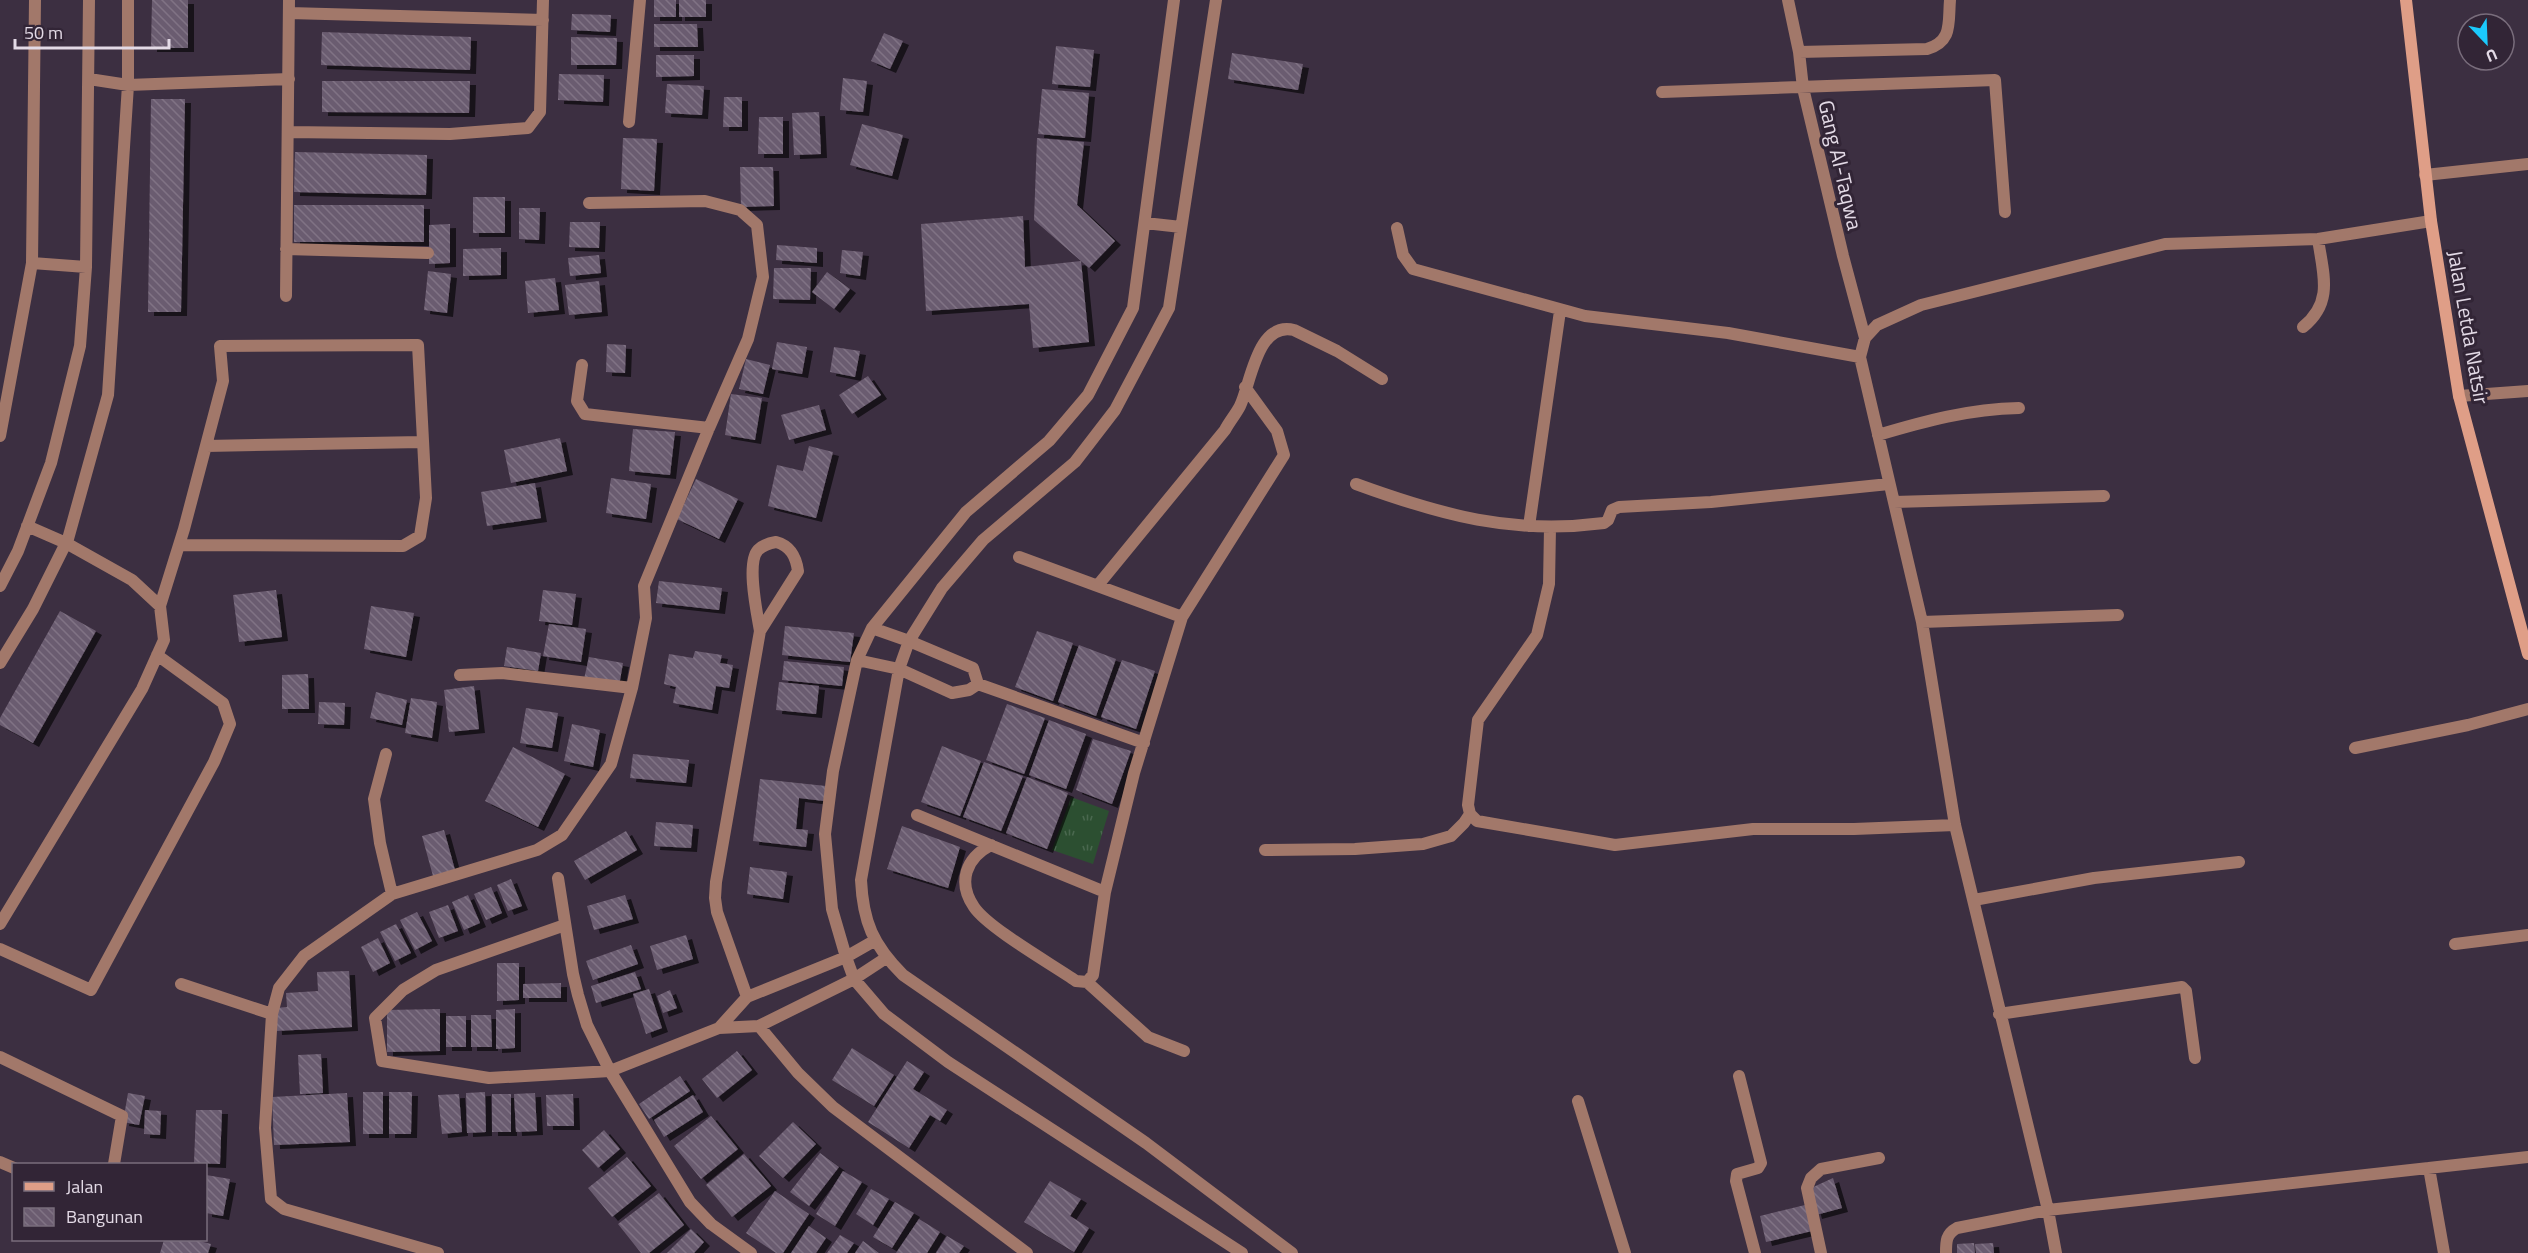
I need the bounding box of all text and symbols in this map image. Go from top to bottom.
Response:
scale bar [15,12,170,50]
north arrow [2456,12,2516,72]
text: 50 m [24,19,63,46]
text: U [2482,43,2501,69]
street label: Gang Al-Taqwa [1811,97,1872,234]
street label: Jalan Letda Natsir [2440,248,2498,406]
legend [12,1163,207,1241]
text: Jalan [66,1173,103,1200]
text: Bangunan [66,1203,143,1230]

